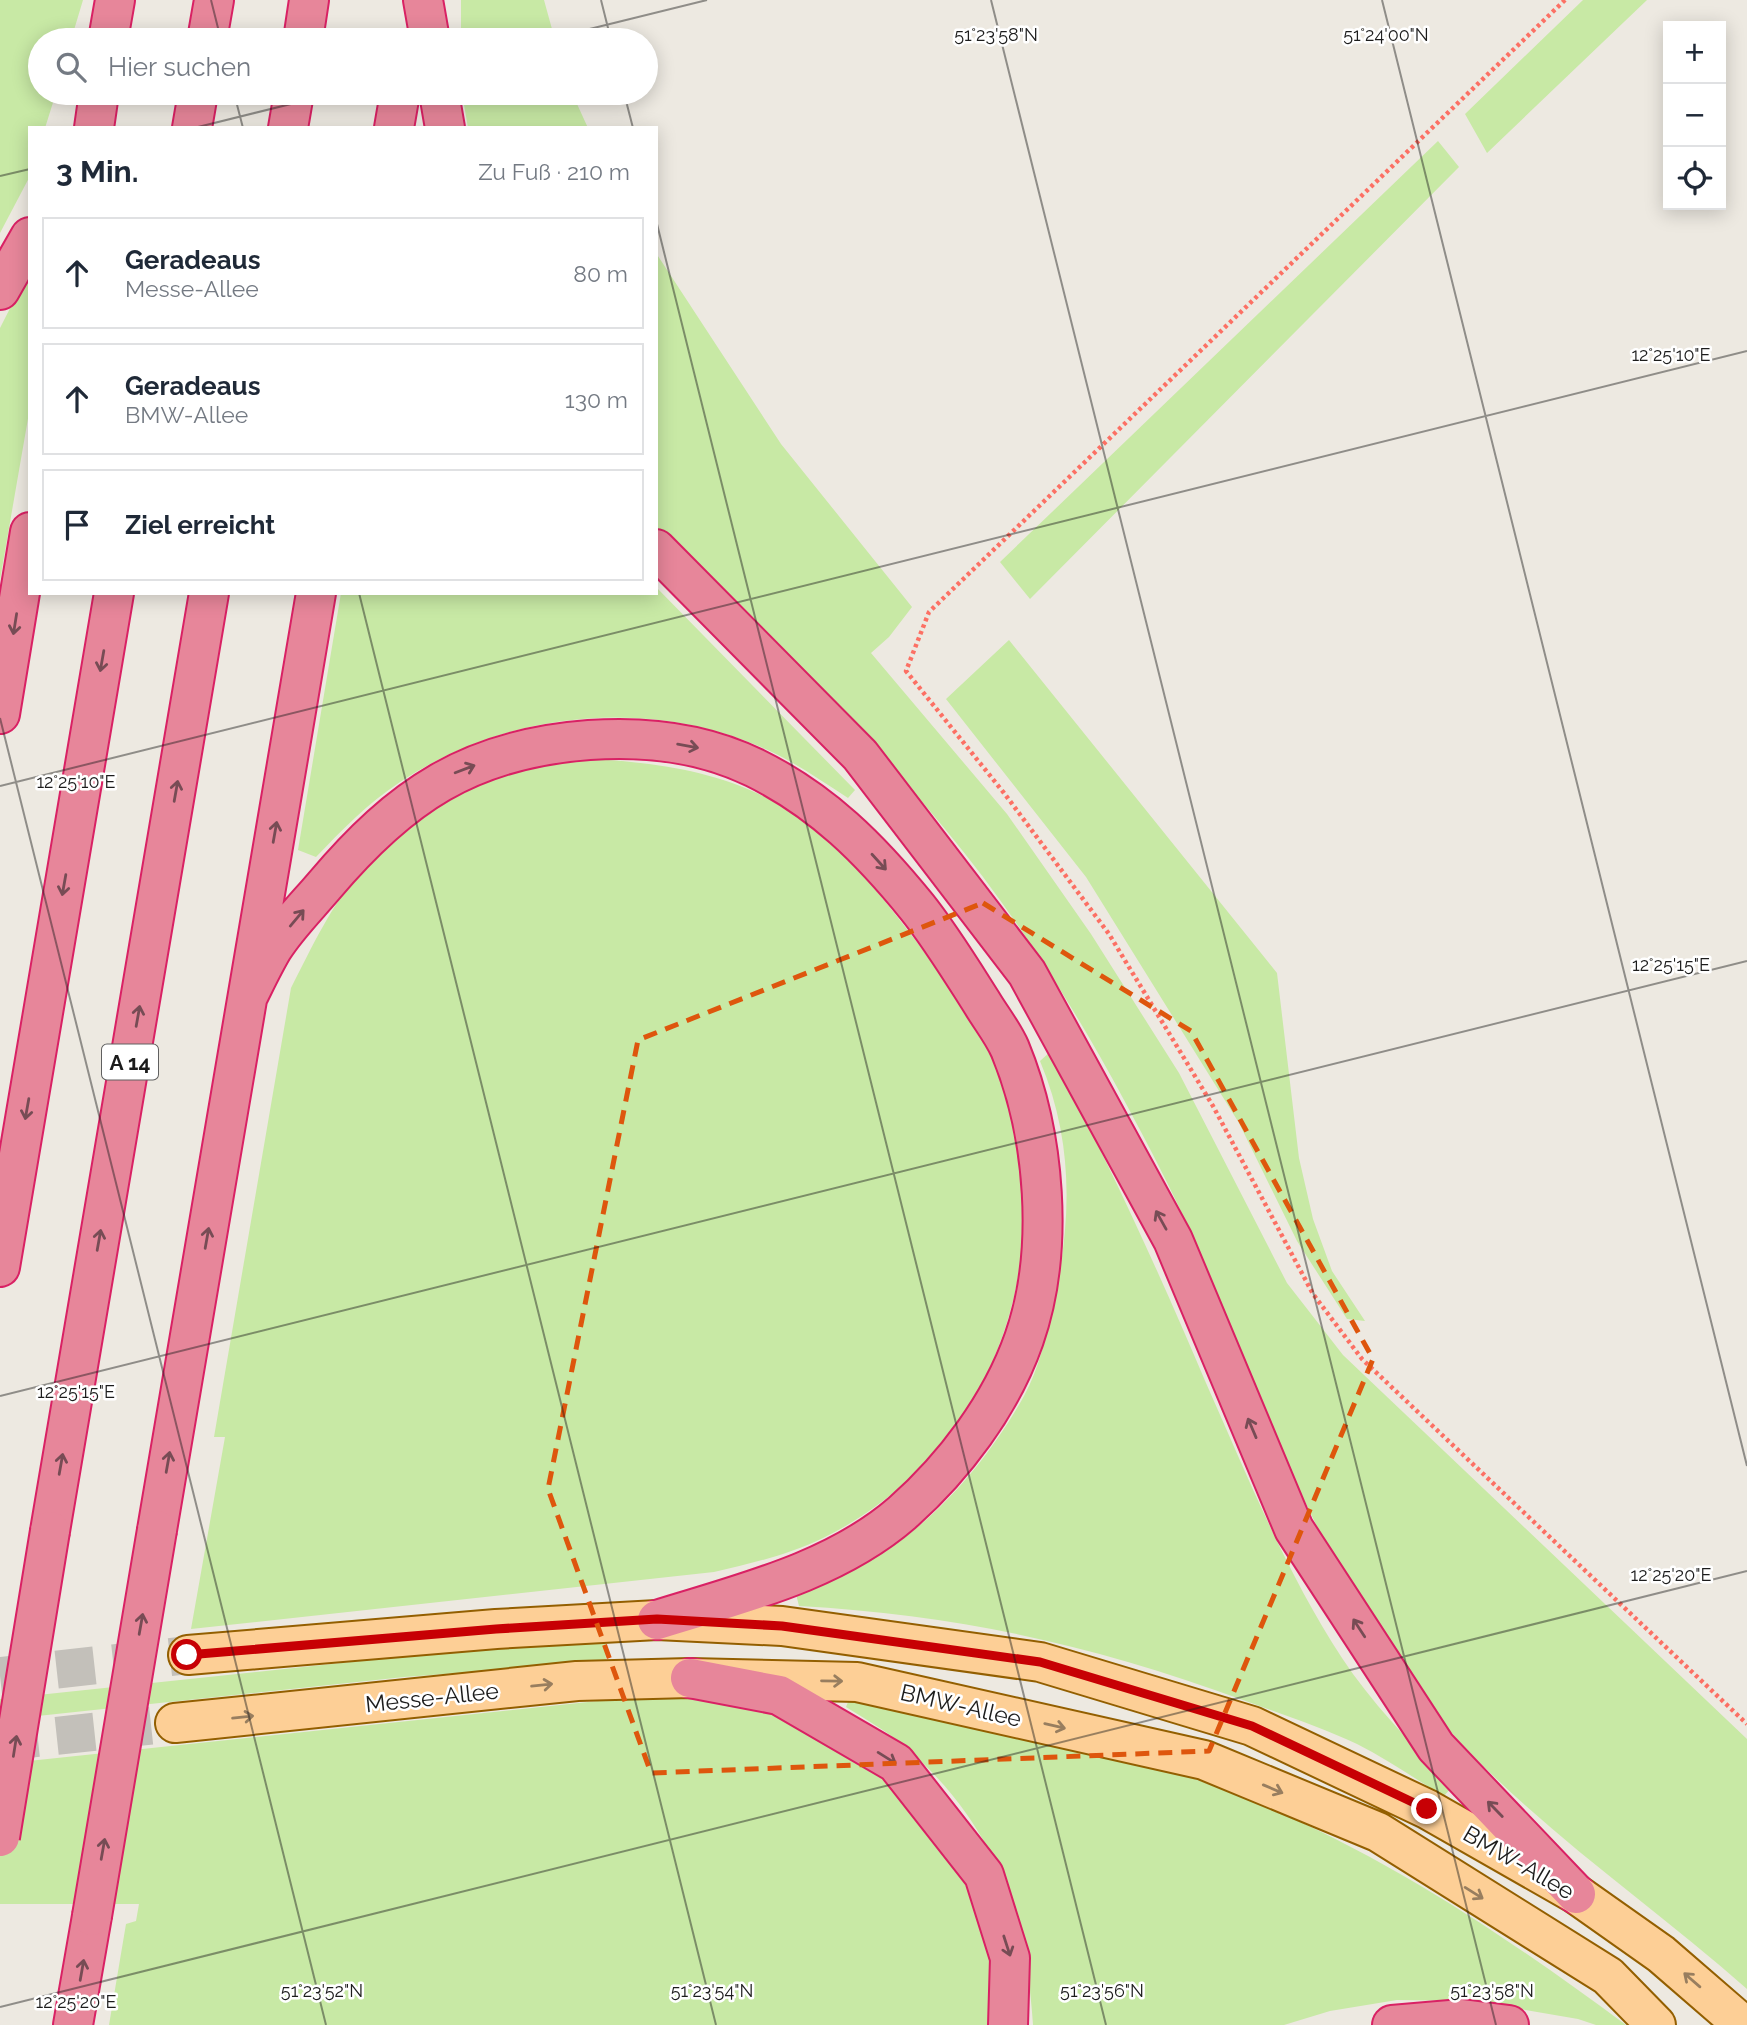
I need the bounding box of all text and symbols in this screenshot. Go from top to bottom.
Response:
map controls [1663,21,1726,210]
button: + [1663,21,1726,84]
text: 51°23'58"N [954,24,1038,45]
text: 51°24'00"N [1343,24,1429,45]
search box [28,28,658,105]
icon: search [52,48,90,86]
text: Hier suchen [108,52,251,82]
button: − [1663,84,1726,147]
button: locate [1663,147,1726,210]
text: 3 Min. [56,154,138,189]
text: Zu Fuß · 210 m [478,158,630,185]
text: Geradeaus [125,245,261,275]
icon: ahead [58,254,96,292]
text: 80 m [573,260,628,287]
text: Messe-Allee [125,275,259,302]
text: 12°25'10"E [1631,344,1711,365]
text: Geradeaus [125,371,261,401]
icon: ahead [58,380,96,418]
text: 130 m [565,386,628,413]
text: BMW-Allee [125,401,248,428]
icon: arrive [58,506,96,544]
text: Ziel erreicht [125,510,275,540]
one-way arrow [8,612,21,634]
one-way arrow [95,649,108,671]
one-way arrow [676,740,699,753]
one-way arrow [454,761,476,774]
text: 12°25'10"E [36,771,116,792]
one-way arrow [170,780,183,803]
one-way arrow [269,821,283,844]
one-way arrow [871,853,887,871]
one-way arrow [57,873,70,896]
one-way arrow [289,909,305,927]
text: 12°25'15"E [1632,954,1710,975]
one-way arrow [131,1005,145,1027]
road number: A 14 [102,1044,158,1080]
one-way arrow [20,1097,33,1120]
one-way arrow [1154,1210,1168,1231]
one-way arrow [200,1227,214,1250]
one-way arrow [93,1229,106,1252]
text: 12°25'15"E [37,1381,115,1402]
one-way arrow [1245,1418,1258,1440]
one-way arrow [162,1452,175,1474]
one-way arrow [55,1453,68,1476]
text: 12°25'20"E [1631,1564,1711,1585]
one-way arrow [135,1613,148,1636]
one-way arrow [1351,1619,1366,1638]
route start [171,1639,202,1670]
one-way arrow [820,1675,843,1688]
street label: Messe-Allee [364,1677,500,1717]
street label: BMW-Allee [898,1678,1024,1732]
one-way arrow [530,1679,553,1692]
one-way arrow [231,1710,254,1723]
one-way arrow [1043,1720,1066,1734]
one-way arrow [9,1735,22,1758]
one-way arrow [876,1752,896,1766]
one-way arrow [1261,1783,1283,1796]
route end [1411,1793,1442,1824]
one-way arrow [1487,1800,1503,1818]
street label: BMW-Allee [1459,1819,1579,1905]
one-way arrow [97,1838,110,1861]
one-way arrow [1464,1885,1483,1900]
one-way arrow [1001,1935,1014,1957]
one-way arrow [76,1960,89,1982]
one-way arrow [1683,1972,1701,1988]
text: 51°23'52"N [281,1980,363,2001]
text: 51°23'54"N [671,1980,753,2001]
text: 51°23'56"N [1060,1980,1144,2001]
text: 51°23'58"N [1450,1980,1534,2001]
text: 12°25'20"E [36,1991,116,2012]

